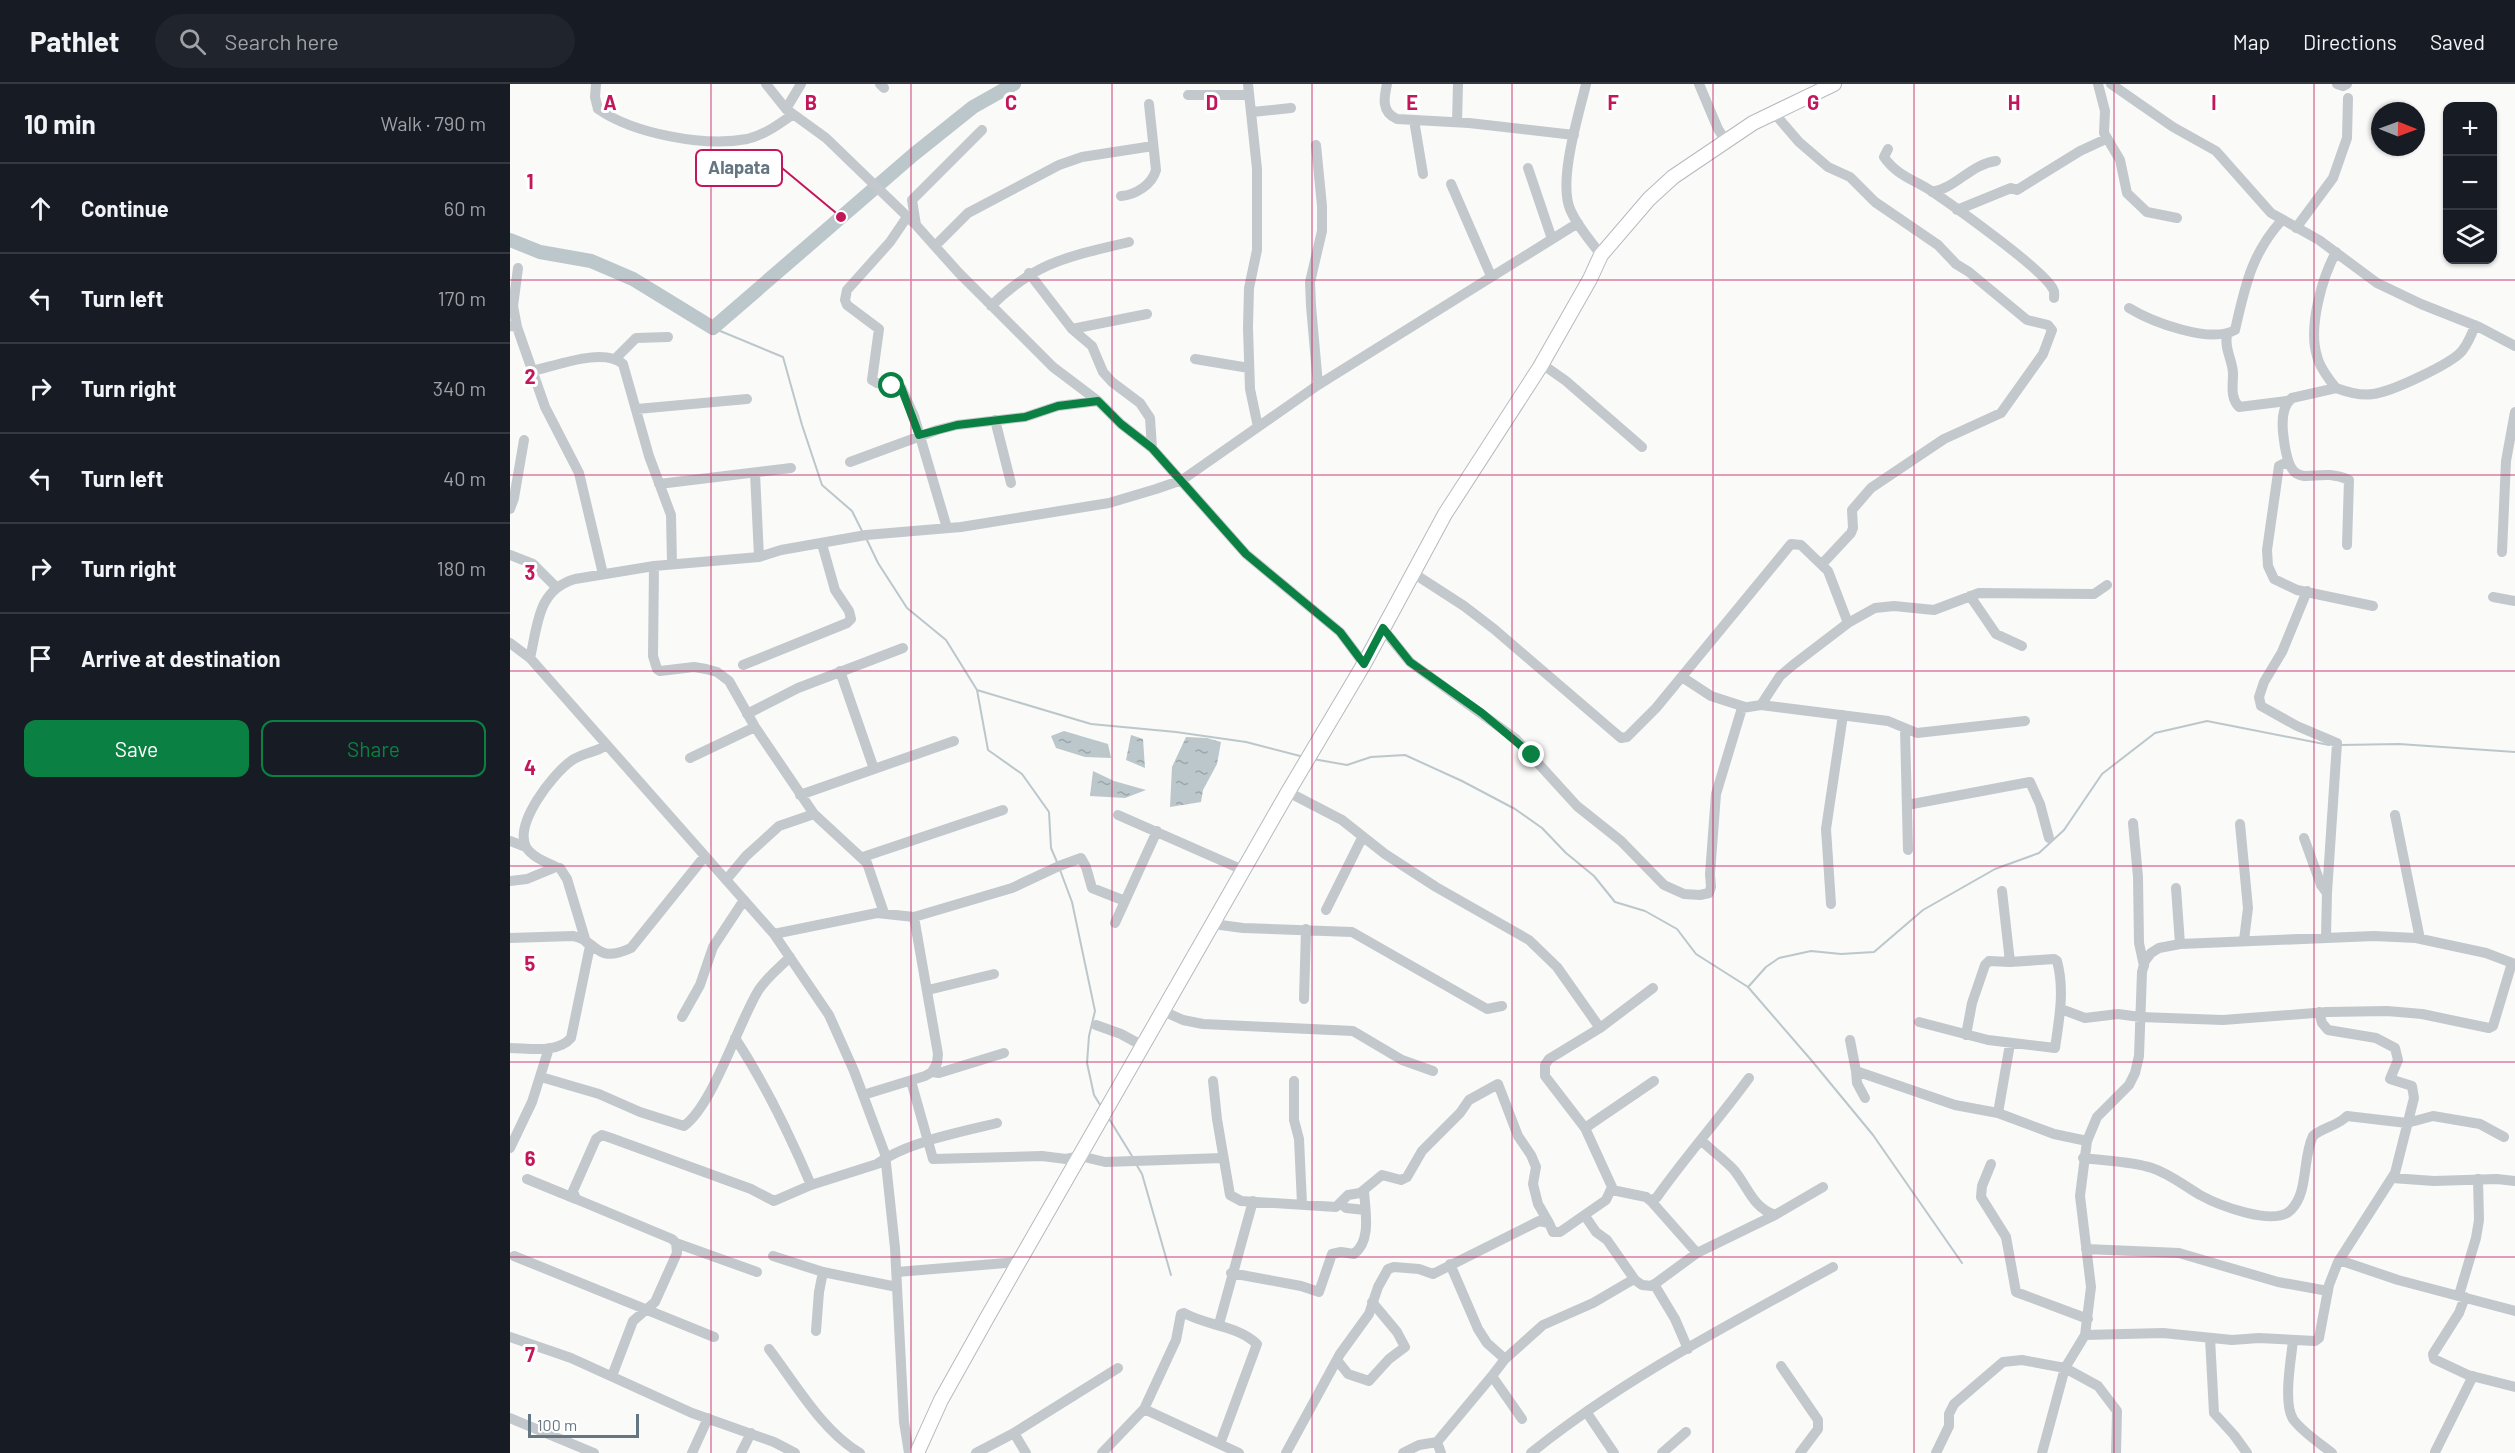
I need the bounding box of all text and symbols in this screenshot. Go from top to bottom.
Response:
search box [155,14,575,68]
text: Pathlet [30,24,119,58]
icon: search [176,25,209,58]
text: Search here [224,28,339,54]
text: Map [2233,29,2270,54]
text: Directions [2303,29,2397,54]
text: Saved [2430,29,2485,54]
text: A [603,90,617,114]
text: B [805,90,817,114]
text: C [1005,90,1017,114]
text: D [1206,90,1218,114]
text: E [1406,90,1418,114]
text: F [1607,90,1619,114]
text: G [1807,90,1819,114]
text: H [2008,90,2020,114]
text: I [2211,90,2217,114]
north arrow [2371,102,2425,156]
map controls [2443,102,2497,264]
button: + [2443,102,2497,156]
text: 10 min [24,108,96,139]
text: Walk · 790 m [381,111,486,135]
callout: Alapata [696,150,782,186]
text: Alapata [708,156,770,178]
button: − [2443,156,2497,210]
text: 1 [526,169,534,193]
icon: ahead [24,192,57,225]
text: Continue [81,195,169,221]
text: 60 m [444,196,486,220]
button: layers [2443,210,2497,264]
icon: left [24,282,57,315]
text: Turn left [81,285,164,311]
text: 170 m [438,286,486,310]
text: 2 [524,364,536,388]
icon: right [24,372,57,405]
route start [878,372,904,398]
text: Turn right [81,375,176,401]
text: 340 m [433,376,486,400]
icon: left [24,462,57,495]
text: Turn left [81,465,164,491]
text: 40 m [443,466,486,490]
icon: right [24,552,57,585]
text: Turn right [81,555,176,581]
text: 180 m [437,556,486,580]
text: 3 [525,560,535,584]
icon: arrive [24,642,57,675]
text: Arrive at destination [81,645,280,671]
button: Save [24,720,249,777]
button: Share [261,720,486,777]
route end [1518,741,1544,767]
text: 4 [524,755,536,779]
text: 5 [525,951,536,975]
text: 6 [525,1146,536,1170]
text: 7 [525,1342,535,1366]
scale bar [528,1411,639,1438]
text: 100 m [537,1415,577,1434]

